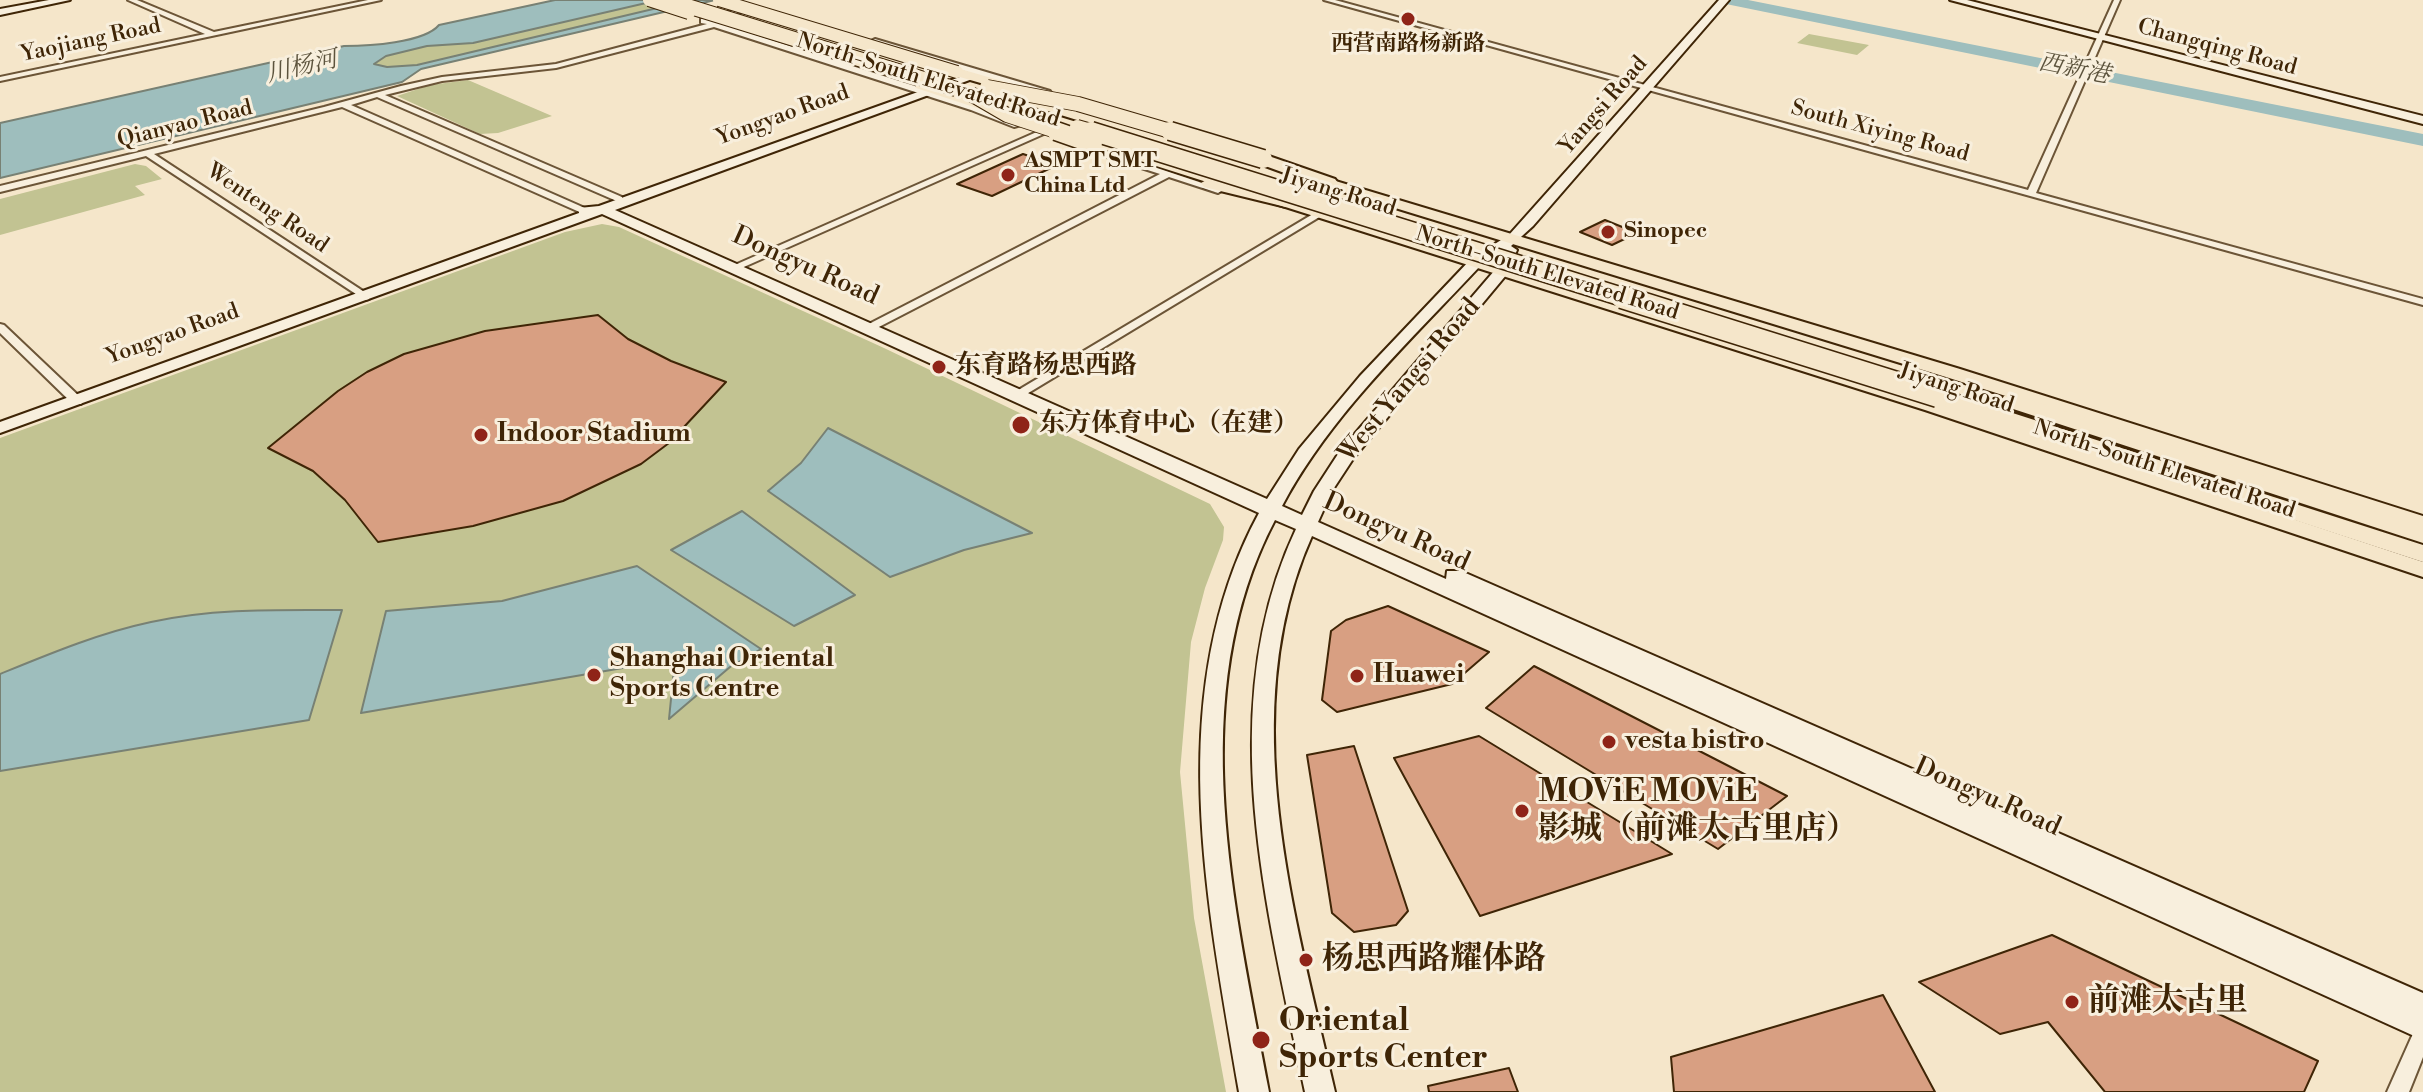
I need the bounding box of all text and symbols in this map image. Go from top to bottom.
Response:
marker: 西营南路杨新路 [1399,10,1417,28]
street label: Yaojiang Road [19,13,163,69]
street label: Changqing Road [2134,14,2300,82]
street label: North-South Elevated Road [793,28,1063,134]
place label: 西营南路杨新路 [1331,32,1485,58]
water label: 川杨河 [264,46,340,90]
water label: 西新港 [2036,49,2112,91]
street label: Yangsi Road [1554,52,1654,160]
street label: Yongyao Road [713,80,853,152]
street label: Qianyao Road [115,95,255,155]
street label: South Xiying Road [1788,96,1972,168]
place label: ASMPT SMT China Ltd [1024,149,1157,200]
street label: Wenteng Road [201,158,333,260]
street label: Jiyang Road [1277,163,1399,223]
marker: ASMPT SMT China Ltd [999,166,1017,184]
place label: Sinopec [1624,219,1707,245]
street label: Dongyu Road [727,221,883,313]
street label: North-South Elevated Road [1412,221,1682,327]
marker: Sinopec [1599,223,1617,241]
street label: West Yangsi Road [1332,293,1488,469]
street label: Yongyao Road [103,299,243,371]
place label: 东育路杨思西路 [955,351,1137,383]
marker: 东育路杨思西路 [930,358,948,376]
street label: Jiyang Road [1895,358,2017,420]
place label: 东方体育中心（在建） [1039,409,1299,441]
marker: 东方体育中心（在建） [1010,414,1032,436]
street label: North-South Elevated Road [2030,415,2298,525]
place label: Indoor Stadium [497,419,691,451]
marker: Indoor Stadium [472,426,490,444]
street label: Dongyu Road [1318,487,1474,579]
place label: Shanghai Oriental Sports Centre [610,644,834,706]
place label: Huawei [1373,660,1464,692]
marker: Shanghai Oriental Sports Centre [585,666,603,684]
marker: Huawei [1348,667,1366,685]
place label: vesta bistro [1625,726,1765,758]
marker: vesta bistro [1600,733,1618,751]
street label: Dongyu Road [1909,752,2065,844]
place label: MOViE MOViE 影城（前滩太古里店） [1538,774,1858,849]
marker: MOViE MOViE 影城（前滩太古里店） [1513,802,1531,820]
place label: 杨思西路耀体路 [1322,941,1546,979]
marker: 杨思西路耀体路 [1297,951,1315,969]
place label: 前滩太古里 [2088,983,2248,1021]
marker: 前滩太古里 [2063,993,2081,1011]
place label: Oriental Sports Center [1279,1003,1488,1078]
marker: Oriental Sports Center [1250,1029,1272,1051]

